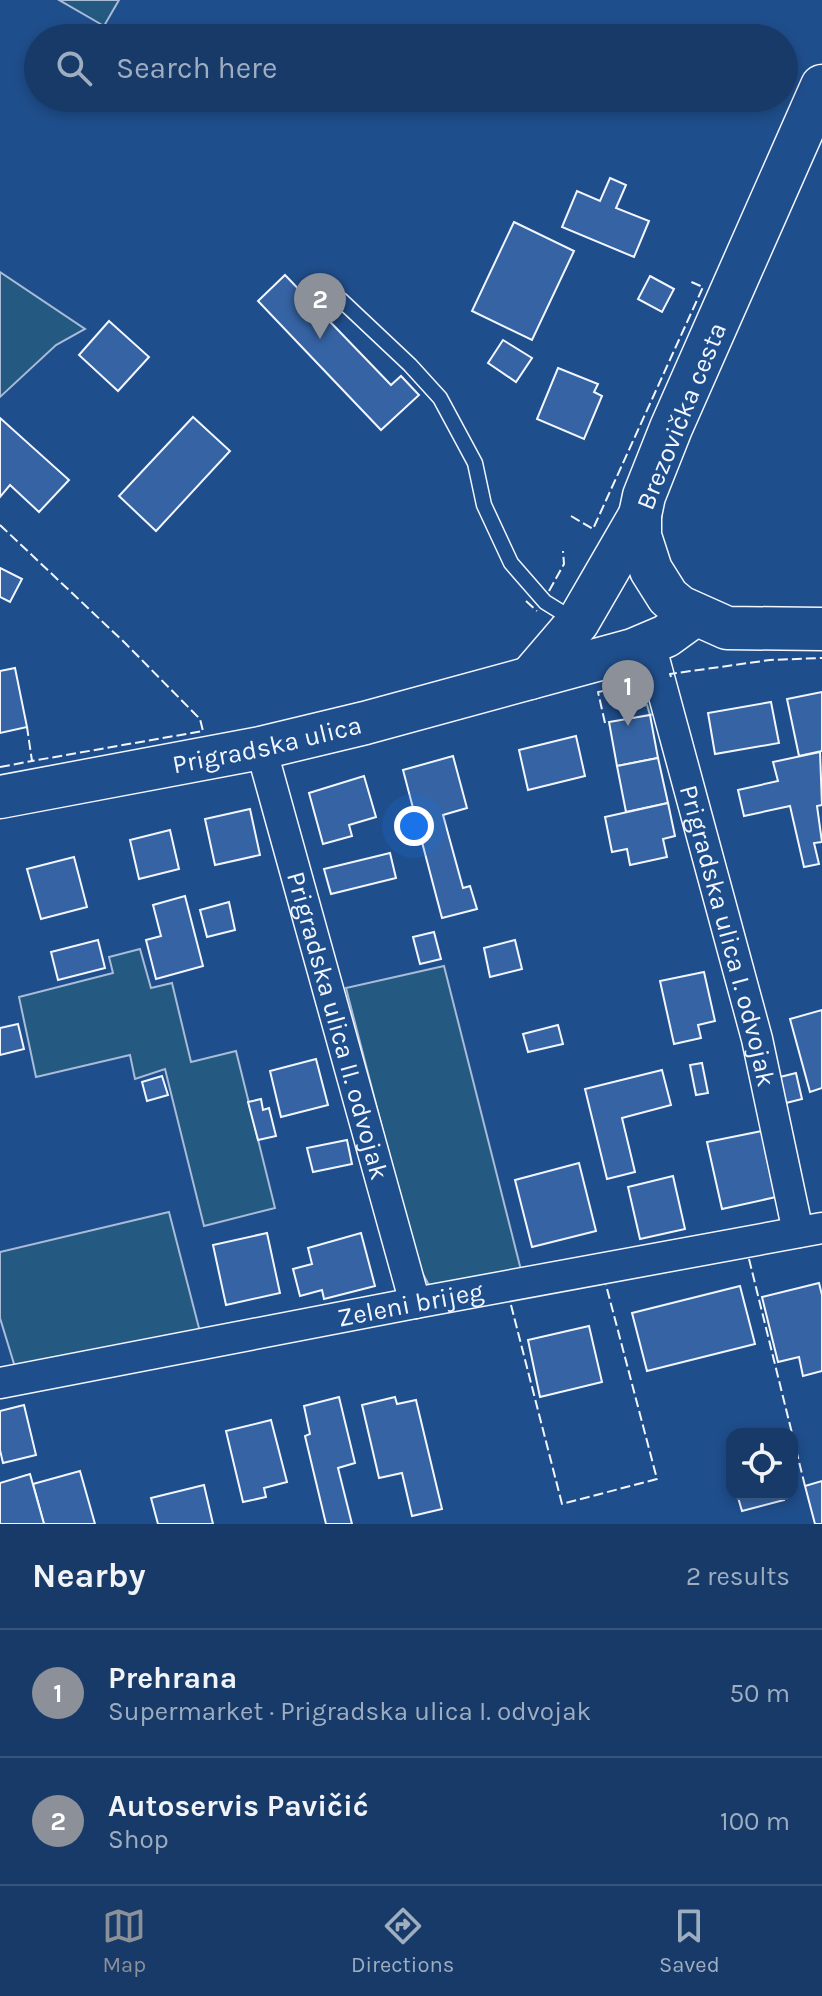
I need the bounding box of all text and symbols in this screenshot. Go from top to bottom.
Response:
search box [24,24,798,112]
icon: search [52,46,96,90]
text: Search here [116,50,277,86]
pin: 2 [294,273,346,339]
street label: Brezovička cesta [630,318,733,514]
pin: 1 [602,660,654,726]
street label: Prigradska ulica [170,709,365,780]
street label: Prigradska ulica I. odvojak [673,781,782,1090]
your location [394,806,434,846]
street label: Prigradska ulica II. odvojak [280,868,395,1183]
street label: Zeleni brijeg [335,1276,486,1334]
map controls [726,1428,798,1500]
button: locate [726,1428,798,1500]
text: Nearby [32,1556,146,1596]
text: 2 results [686,1561,790,1592]
text: Prehrana [108,1660,237,1696]
text: 1 [53,1678,63,1709]
text: 50 m [729,1678,790,1709]
text: Supermarket · Prigradska ulica I. odvojak [108,1696,591,1727]
text: Autoservis Pavičić [108,1788,369,1824]
text: 2 [50,1806,66,1837]
text: 100 m [720,1806,790,1837]
text: Shop [108,1824,169,1855]
tab: Map [102,1904,146,1978]
tab: Directions [351,1904,454,1978]
tab: Saved [659,1904,720,1978]

